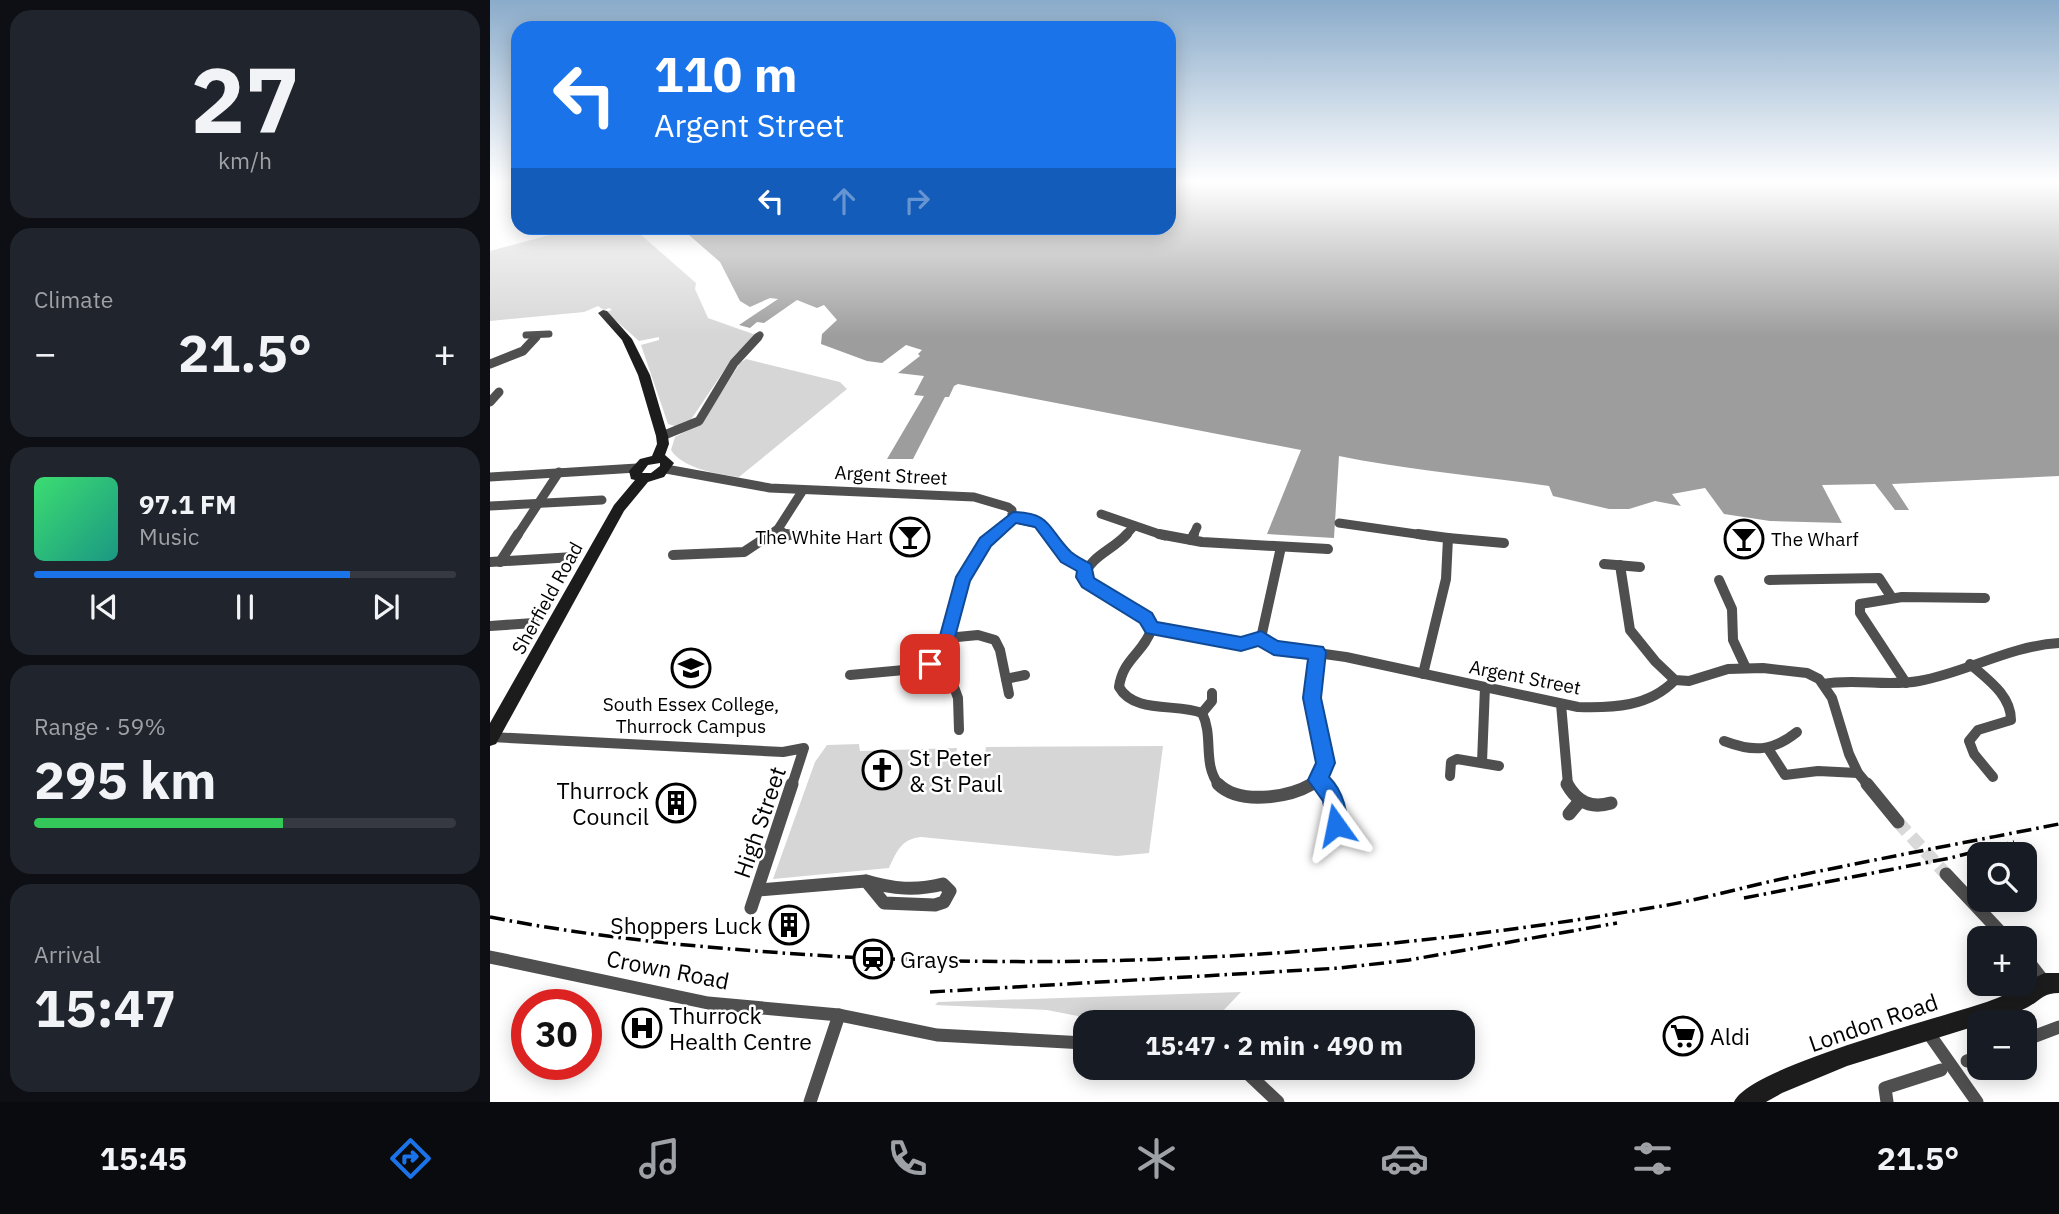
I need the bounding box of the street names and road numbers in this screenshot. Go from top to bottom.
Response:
street label: Argent Street [834,460,948,490]
street label: Sherfield Road [506,538,588,658]
street label: Argent Street [1467,654,1583,700]
street label: High Street [726,762,792,882]
street label: Crown Road [604,942,732,996]
street label: London Road [1804,986,1942,1058]

